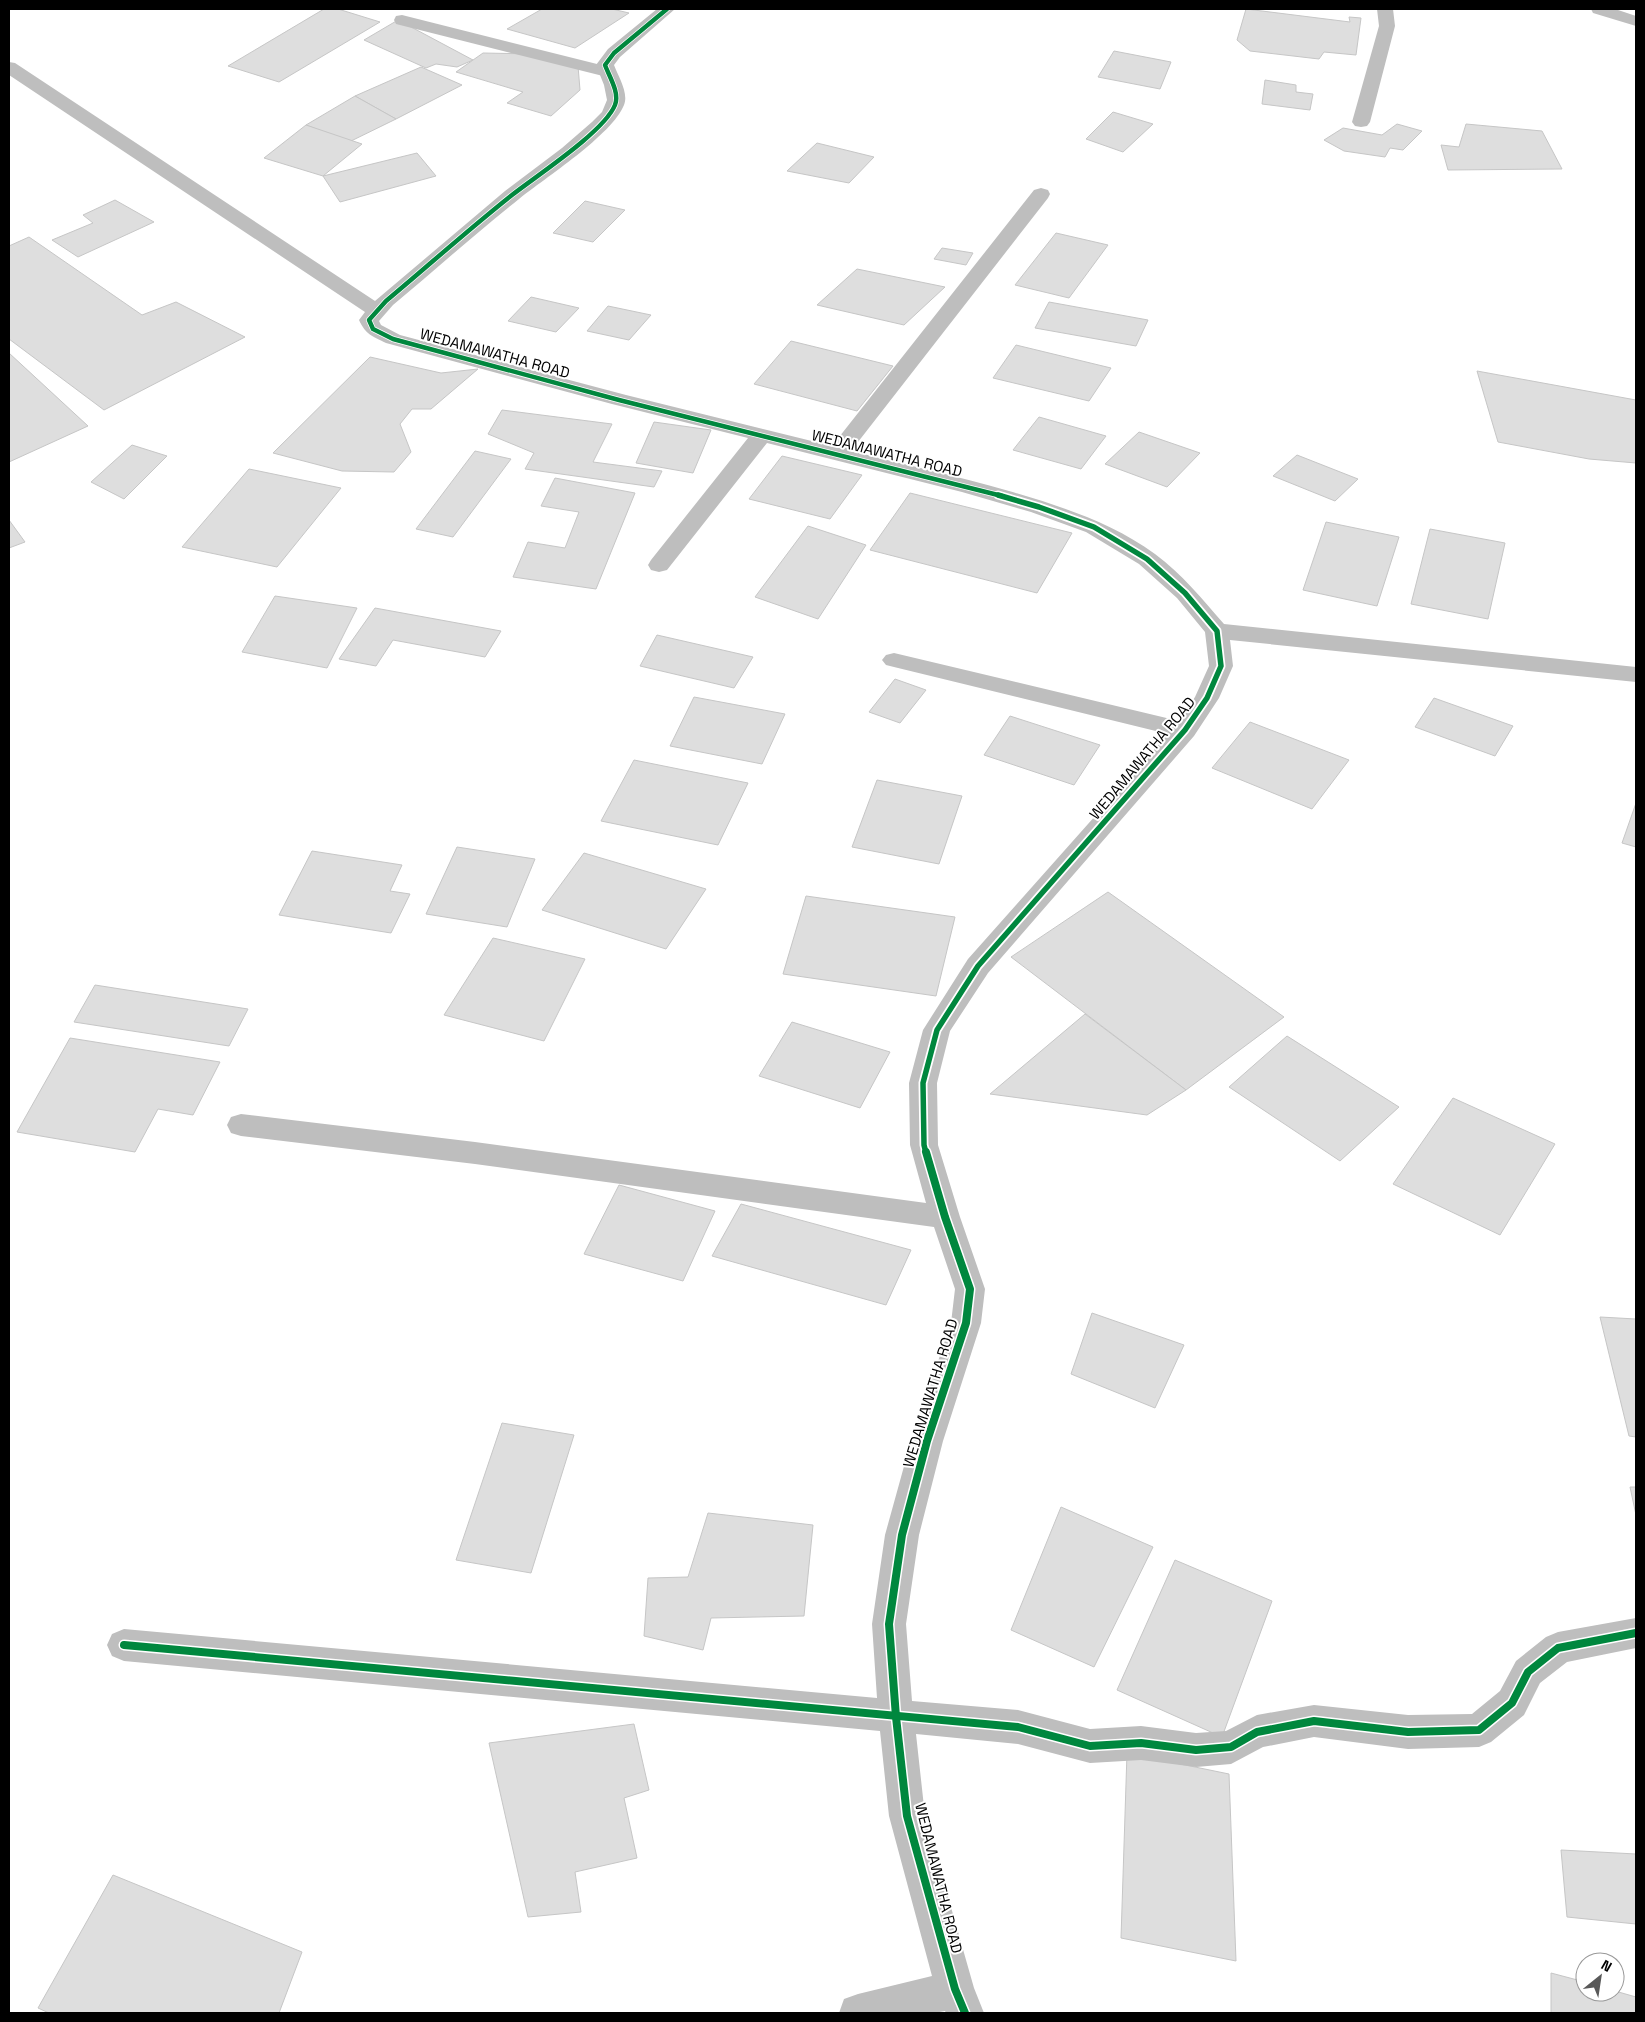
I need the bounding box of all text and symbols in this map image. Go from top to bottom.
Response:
street label: WEDAMAWATHA ROAD [418,324,572,382]
street label: WEDAMAWATHA ROAD [810,425,964,481]
street label: WEDAMAWATHA ROAD [1085,693,1199,823]
street label: WEDAMAWATHA ROAD [898,1316,962,1470]
street label: WEDAMAWATHA ROAD [911,1801,967,1955]
north arrow [1575,1952,1625,2002]
text: N [1598,1956,1615,1976]

